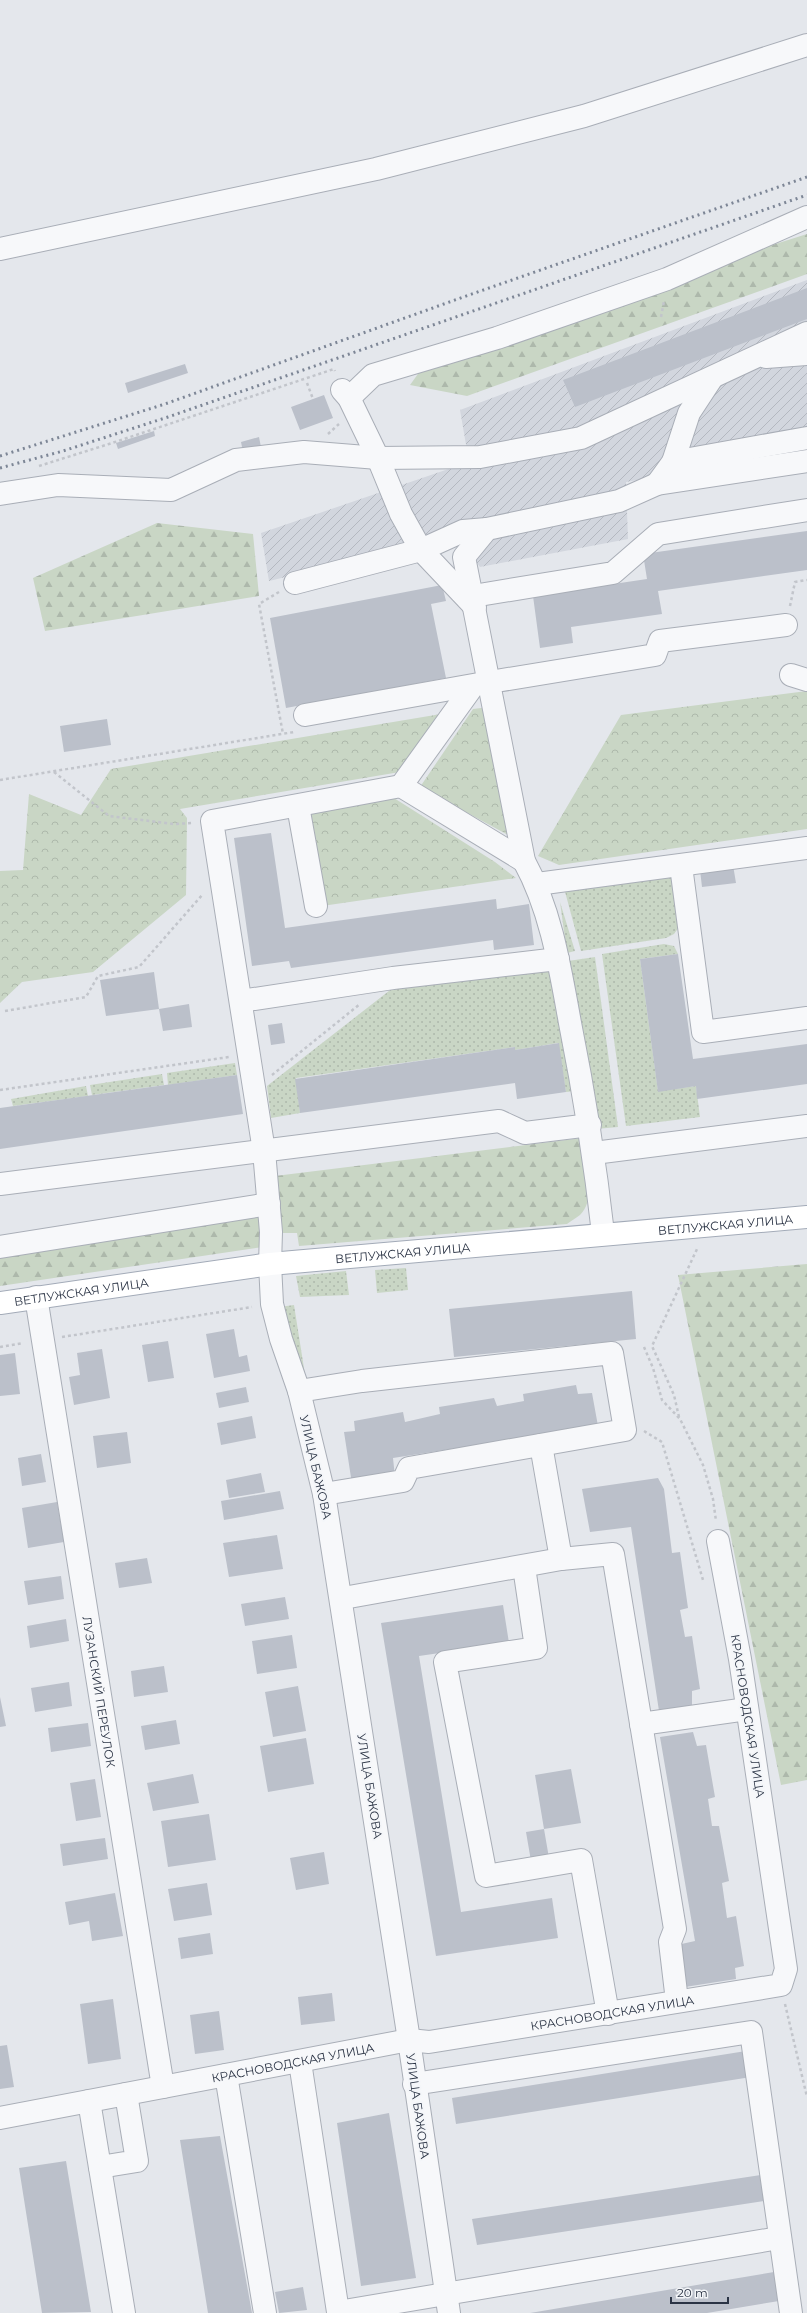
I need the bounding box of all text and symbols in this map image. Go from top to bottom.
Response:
street label: ВЕТЛУЖСКАЯ УЛИЦА [657,1211,794,1238]
street label: ВЕТЛУЖСКАЯ УЛИЦА [334,1239,471,1266]
street label: ВЕТЛУЖСКАЯ УЛИЦА [13,1274,149,1308]
street label: УЛИЦА БАЖОВА [297,1413,335,1521]
street label: ЛУЗАНСКИЙ ПЕРЕУЛОК [80,1615,119,1769]
street label: КРАСНОВОДСКАЯ УЛИЦА [728,1633,768,1799]
street label: УЛИЦА БАЖОВА [354,1732,386,1840]
street label: КРАСНОВОДСКАЯ УЛИЦА [529,1992,695,2033]
street label: КРАСНОВОДСКАЯ УЛИЦА [210,2039,375,2085]
street label: УЛИЦА БАЖОВА [403,2052,433,2160]
scale bar [671,2279,728,2305]
text: 20 m [677,2285,708,2300]

